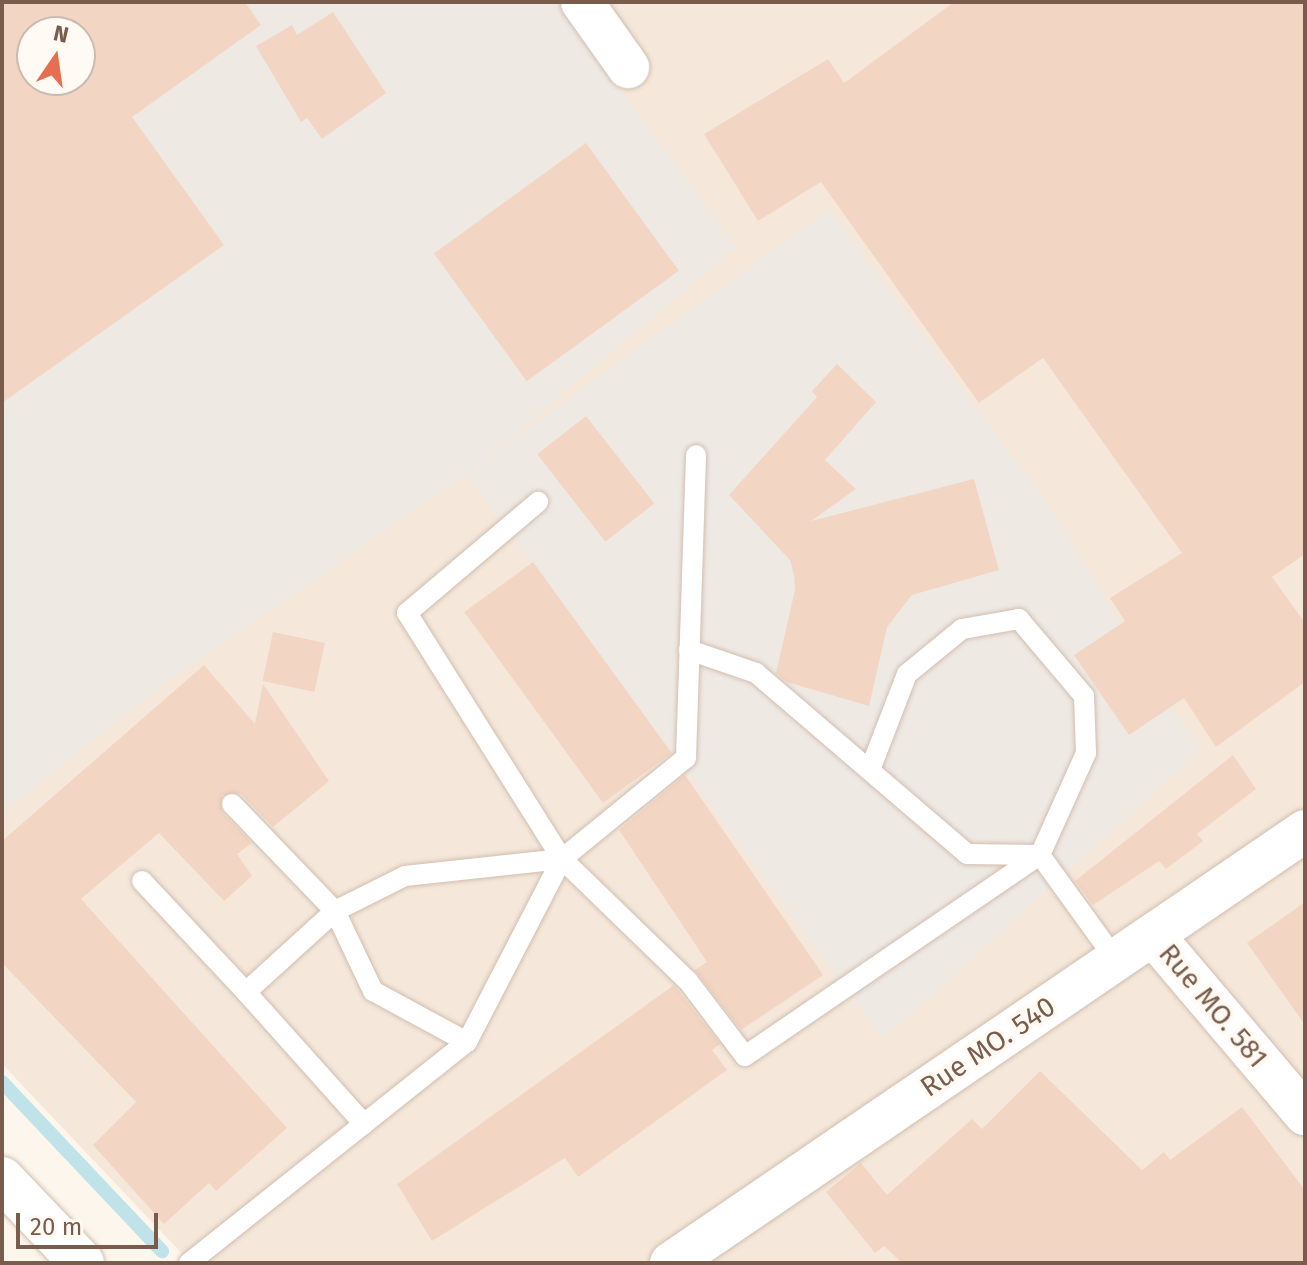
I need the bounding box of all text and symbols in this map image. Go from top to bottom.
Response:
north arrow [16,16,96,96]
text: N [51,19,71,49]
street label: Rue MO. 581 [1152,937,1274,1075]
street label: Rue MO. 540 [914,990,1062,1104]
scale bar [20,1197,162,1247]
text: 20 m [30,1213,82,1241]

